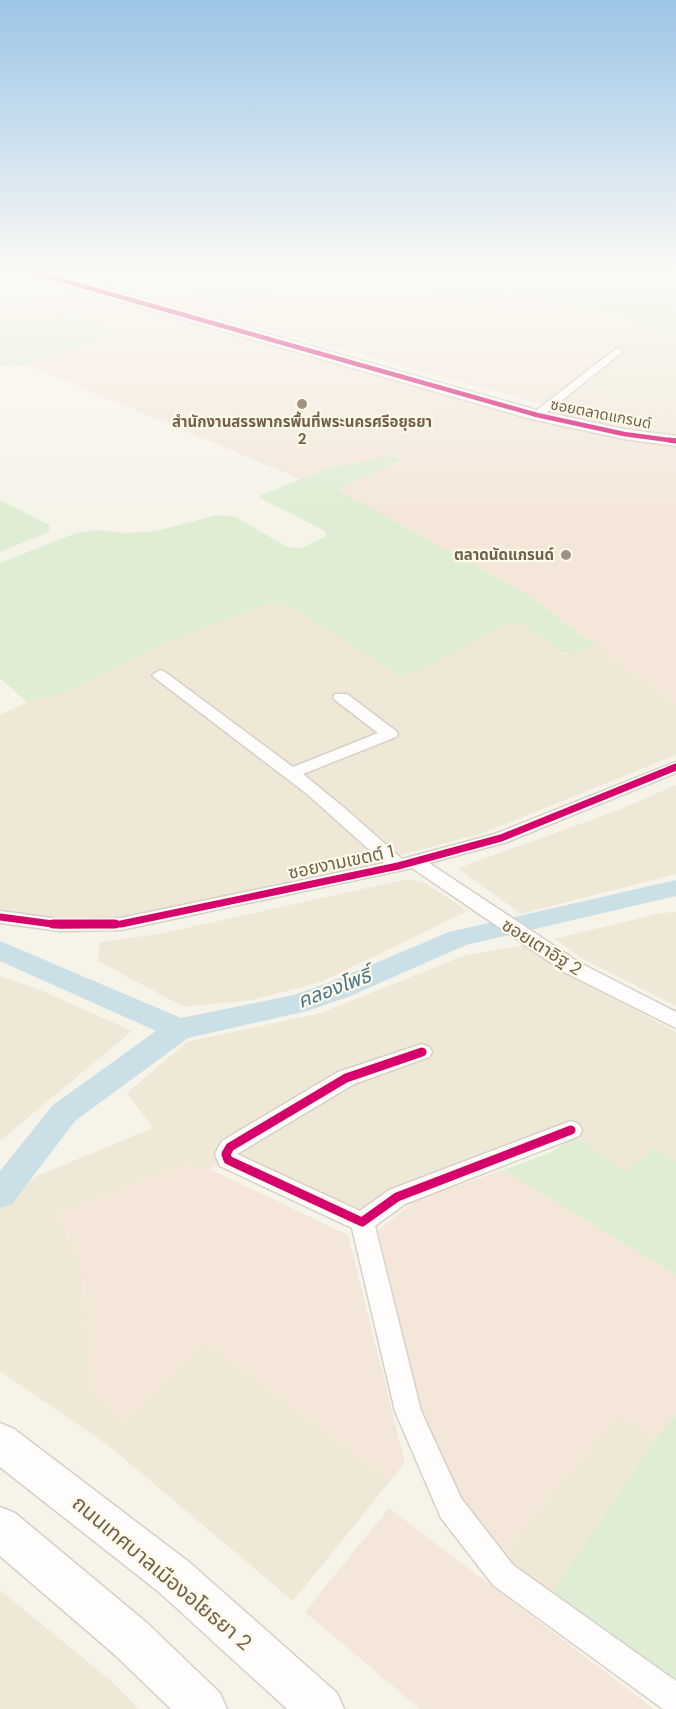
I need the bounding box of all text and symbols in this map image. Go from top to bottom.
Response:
street label: ซอยตลาดแกรนด์ [549,394,653,434]
marker: สำนักงานสรรพากรพื้นที่พระนครศรีอยุธยา 2 [295,397,309,411]
place label: สำนักงานสรรพากรพื้นที่พระนครศรีอยุธยา 2 [172,411,432,449]
place label: ตลาดนัดแกรนด์ [454,545,554,565]
marker: ตลาดนัดแกรนด์ [559,548,573,562]
street label: ซอยงามเขตต์ 1 [286,839,396,885]
street label: ซอยเตาอิฐ 2 [497,913,587,981]
water label: คลองโพธิ์ [294,960,379,1014]
street label: ถนนเทศบาลเมืองอโยธยา 2 [66,1489,258,1657]

